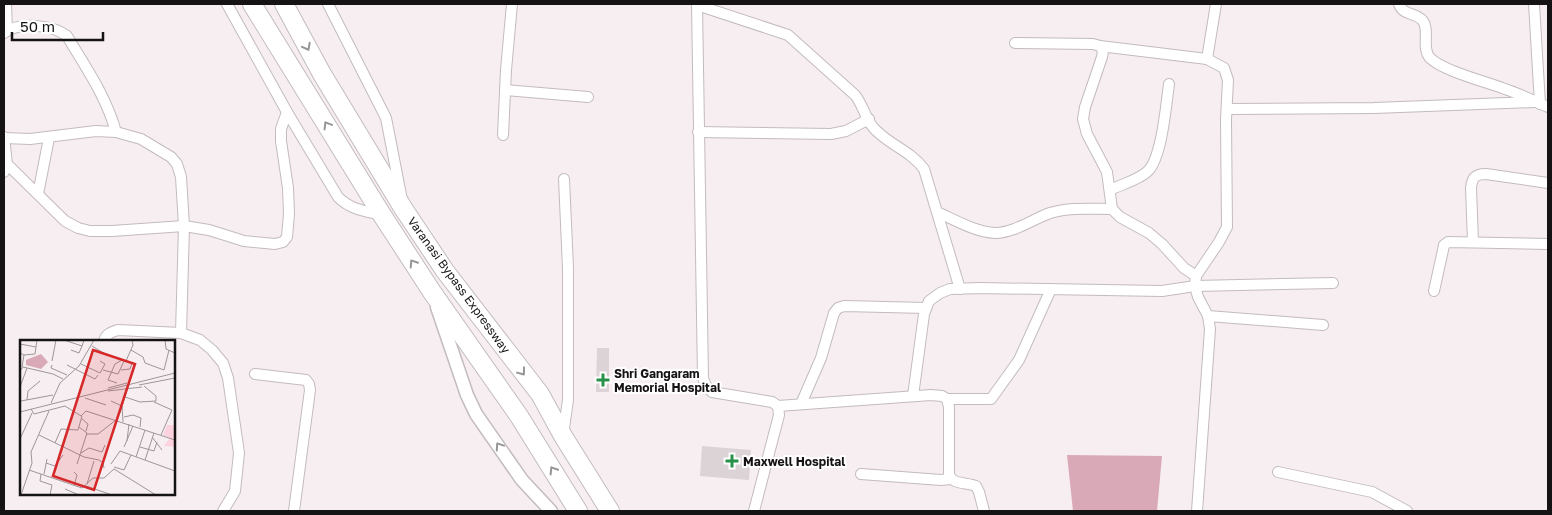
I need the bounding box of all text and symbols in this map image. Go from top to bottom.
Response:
scale bar [12,10,104,42]
text: 50 m [20,17,55,35]
one-way arrow [301,41,311,50]
one-way arrow [323,121,333,130]
street label: Varanasi Bypass Expressway [404,214,514,356]
one-way arrow [410,259,419,268]
inset map [20,340,175,495]
one-way arrow [516,366,525,375]
place label: Shri Gangaram Memorial Hospital [614,366,721,395]
marker: Shri Gangaram Memorial Hospital [596,373,610,387]
one-way arrow [496,442,505,452]
marker: Maxwell Hospital [725,454,739,468]
place label: Maxwell Hospital [743,454,845,469]
one-way arrow [549,466,559,475]

